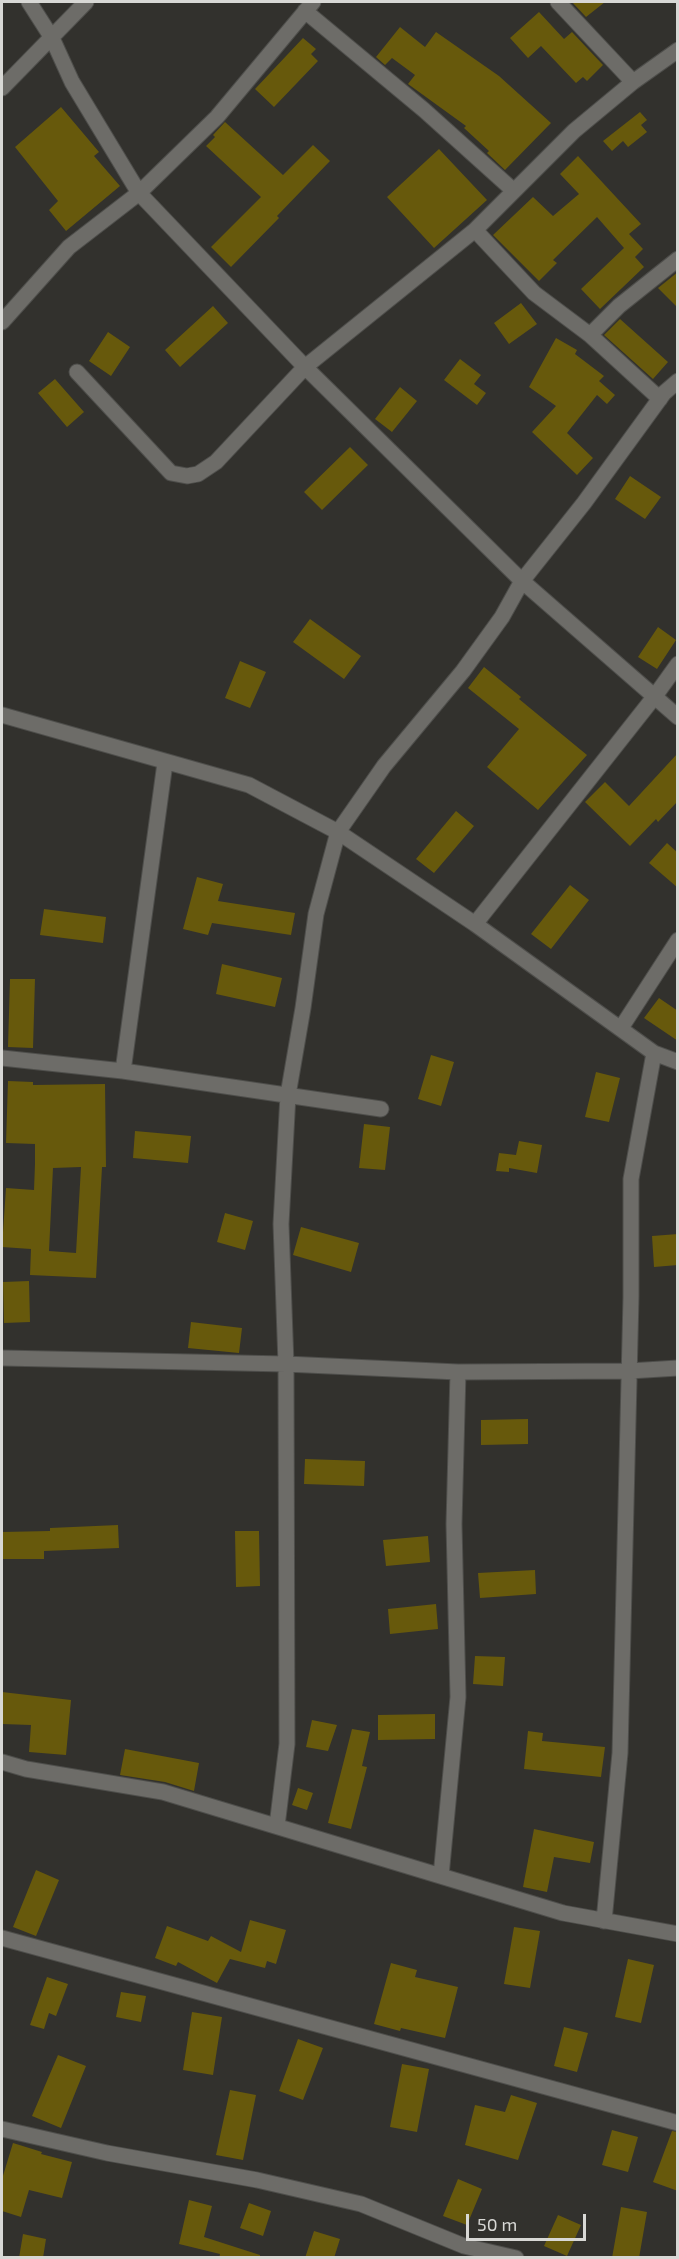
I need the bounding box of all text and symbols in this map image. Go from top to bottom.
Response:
scale bar [469,2202,589,2240]
text: 50 m [477,2213,517,2235]

